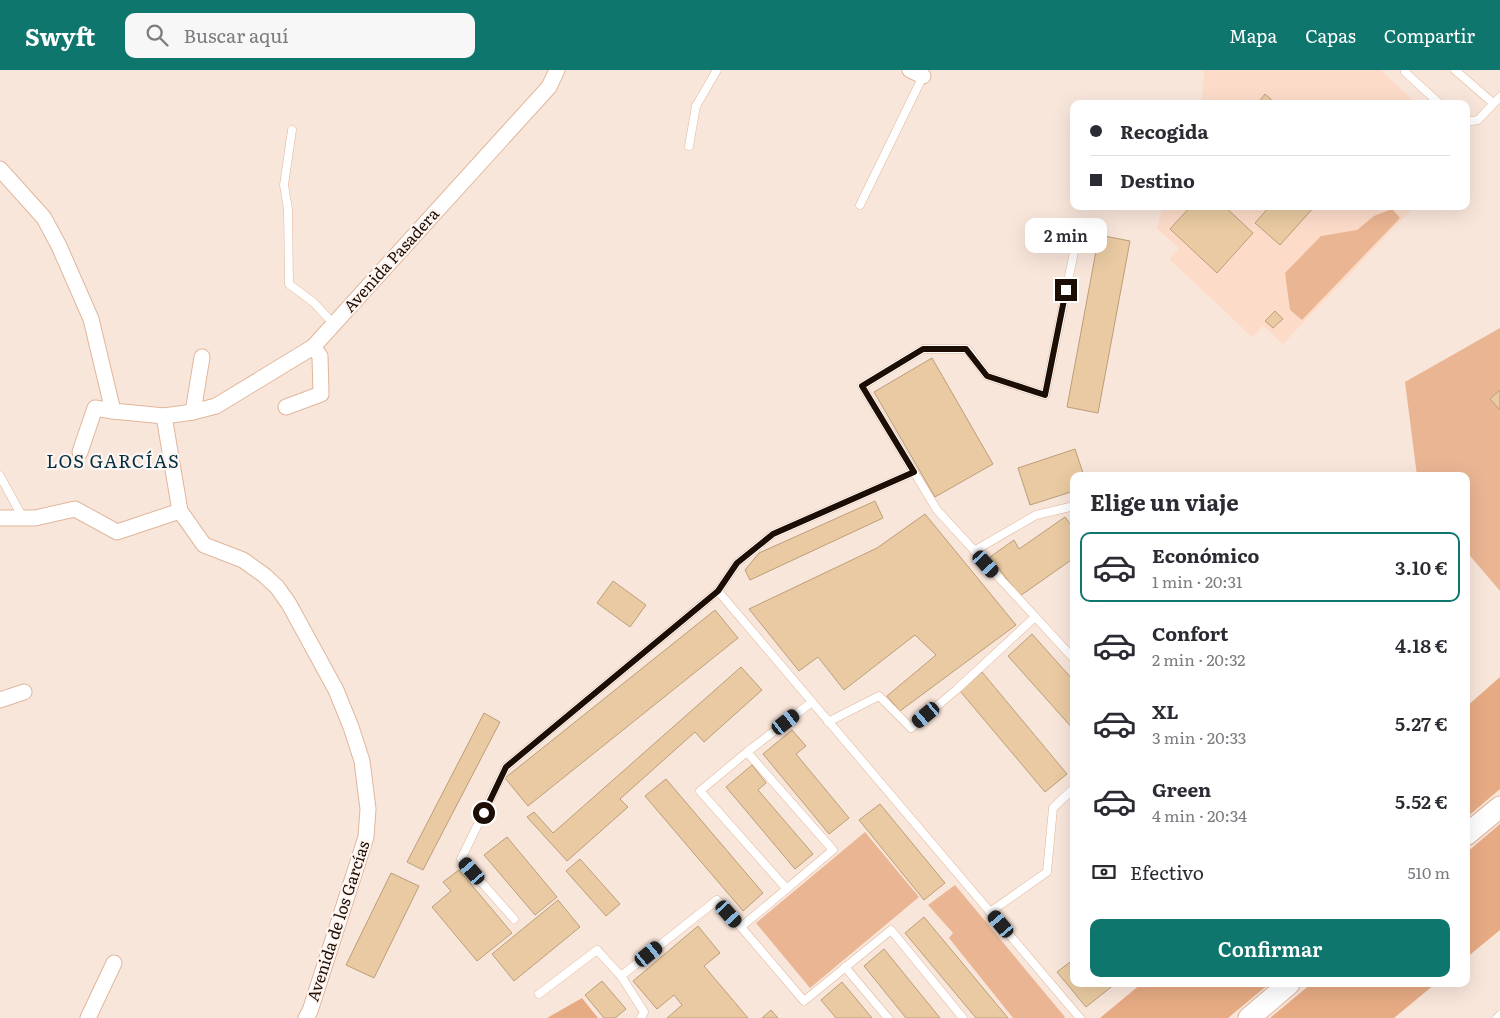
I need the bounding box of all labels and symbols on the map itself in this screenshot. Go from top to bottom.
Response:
street label: Avenida Pasadera [337,202,444,317]
callout: 2 min [1025,218,1107,252]
route end [1055,279,1077,301]
district label: LOS GARCÍAS [46,447,180,474]
car [970,548,1001,580]
car [909,700,942,730]
car [769,707,802,737]
route start [473,802,495,824]
street label: Avenida de los Garcías [300,837,374,1004]
car [456,855,487,887]
car [713,898,744,930]
car [985,908,1016,940]
car [632,939,665,969]

